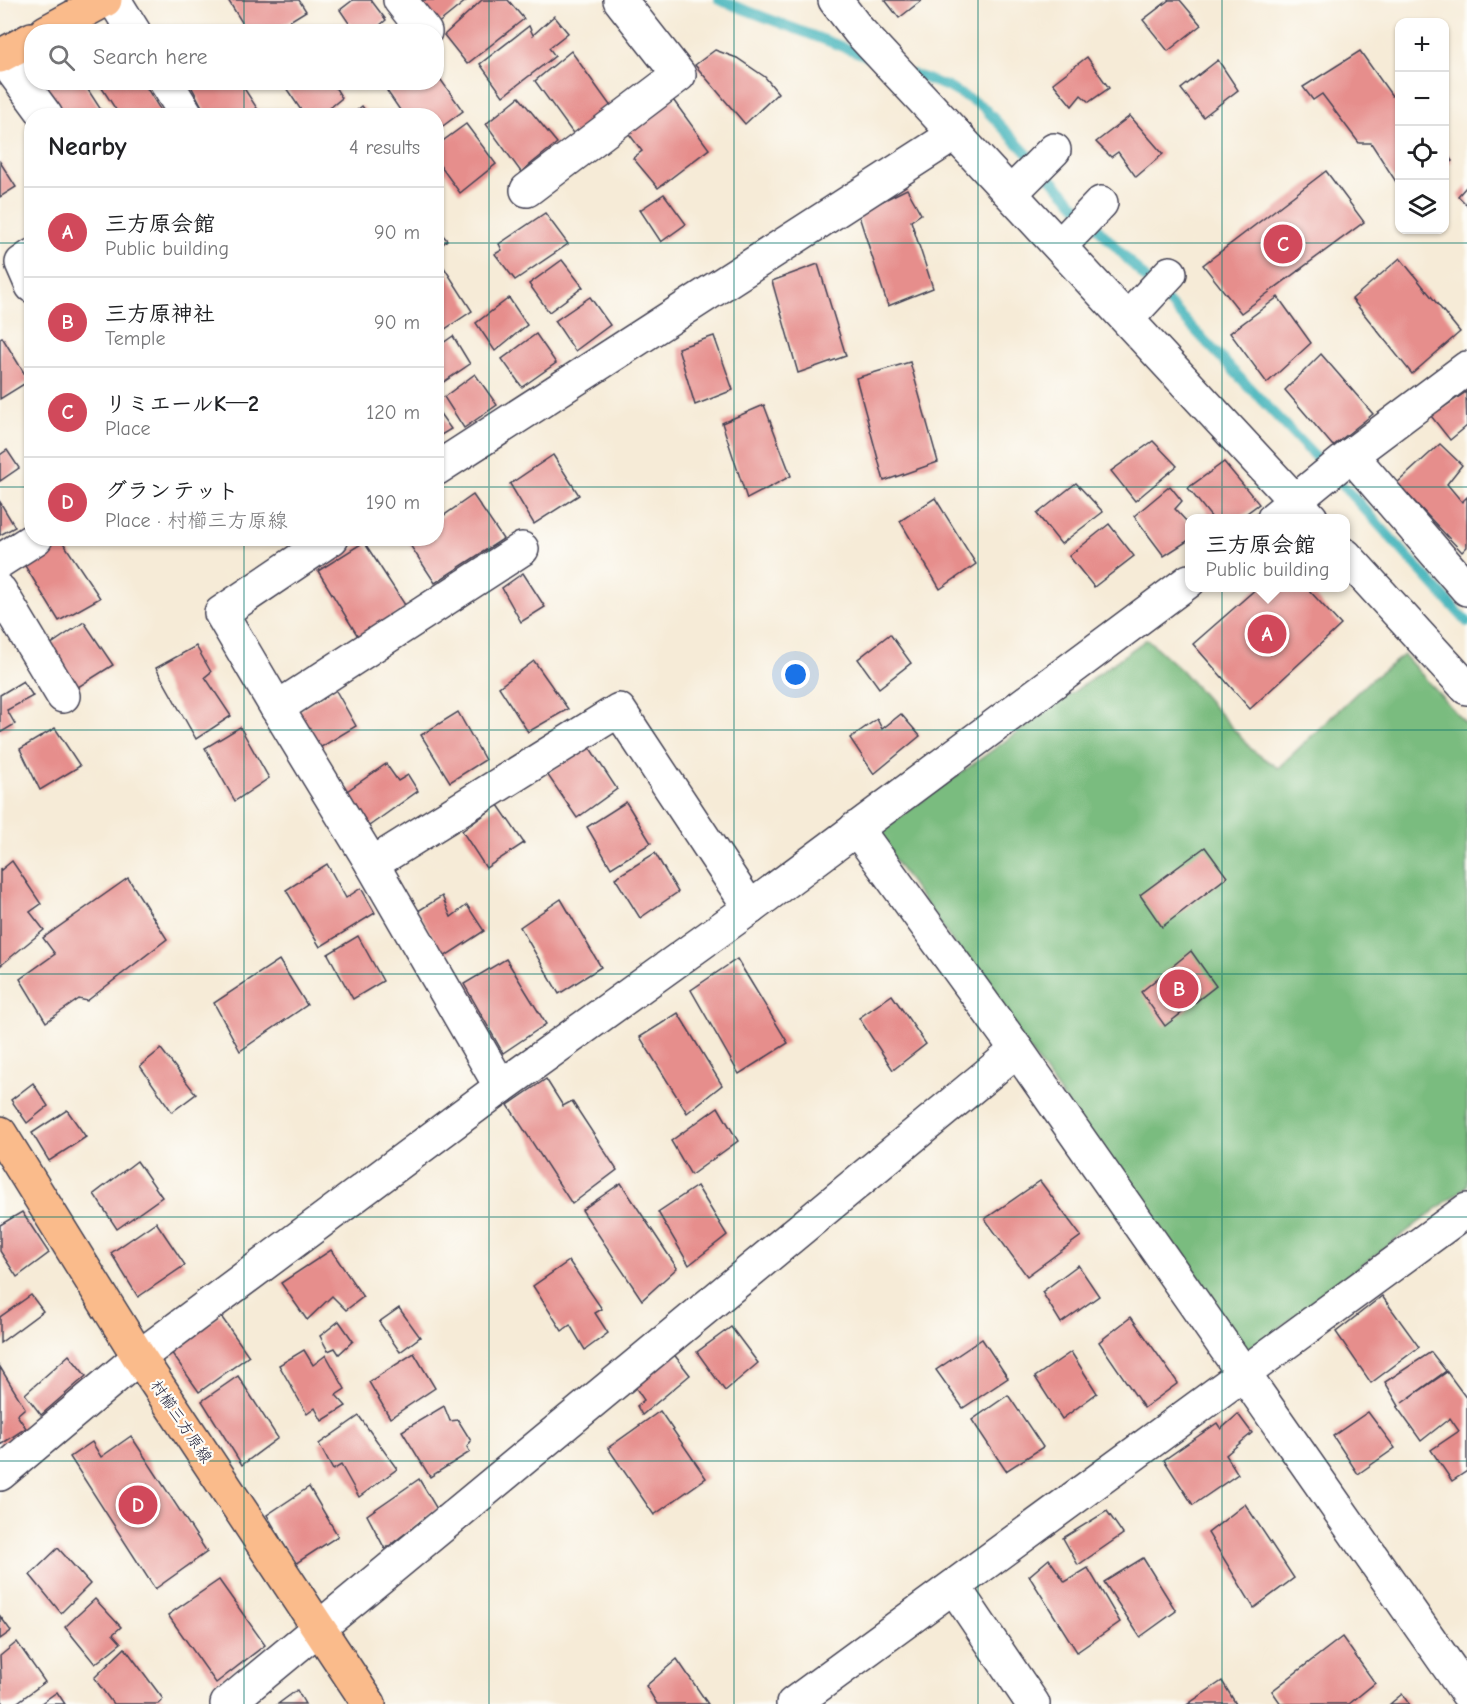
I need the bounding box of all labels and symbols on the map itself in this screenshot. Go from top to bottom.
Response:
pin: C [1264,222,1302,266]
pin: A [1248,612,1286,656]
your location [781,660,810,689]
pin: B [1160,966,1198,1012]
street label: 村櫛三方原線 [147,1377,215,1466]
pin: D [118,1482,158,1528]

